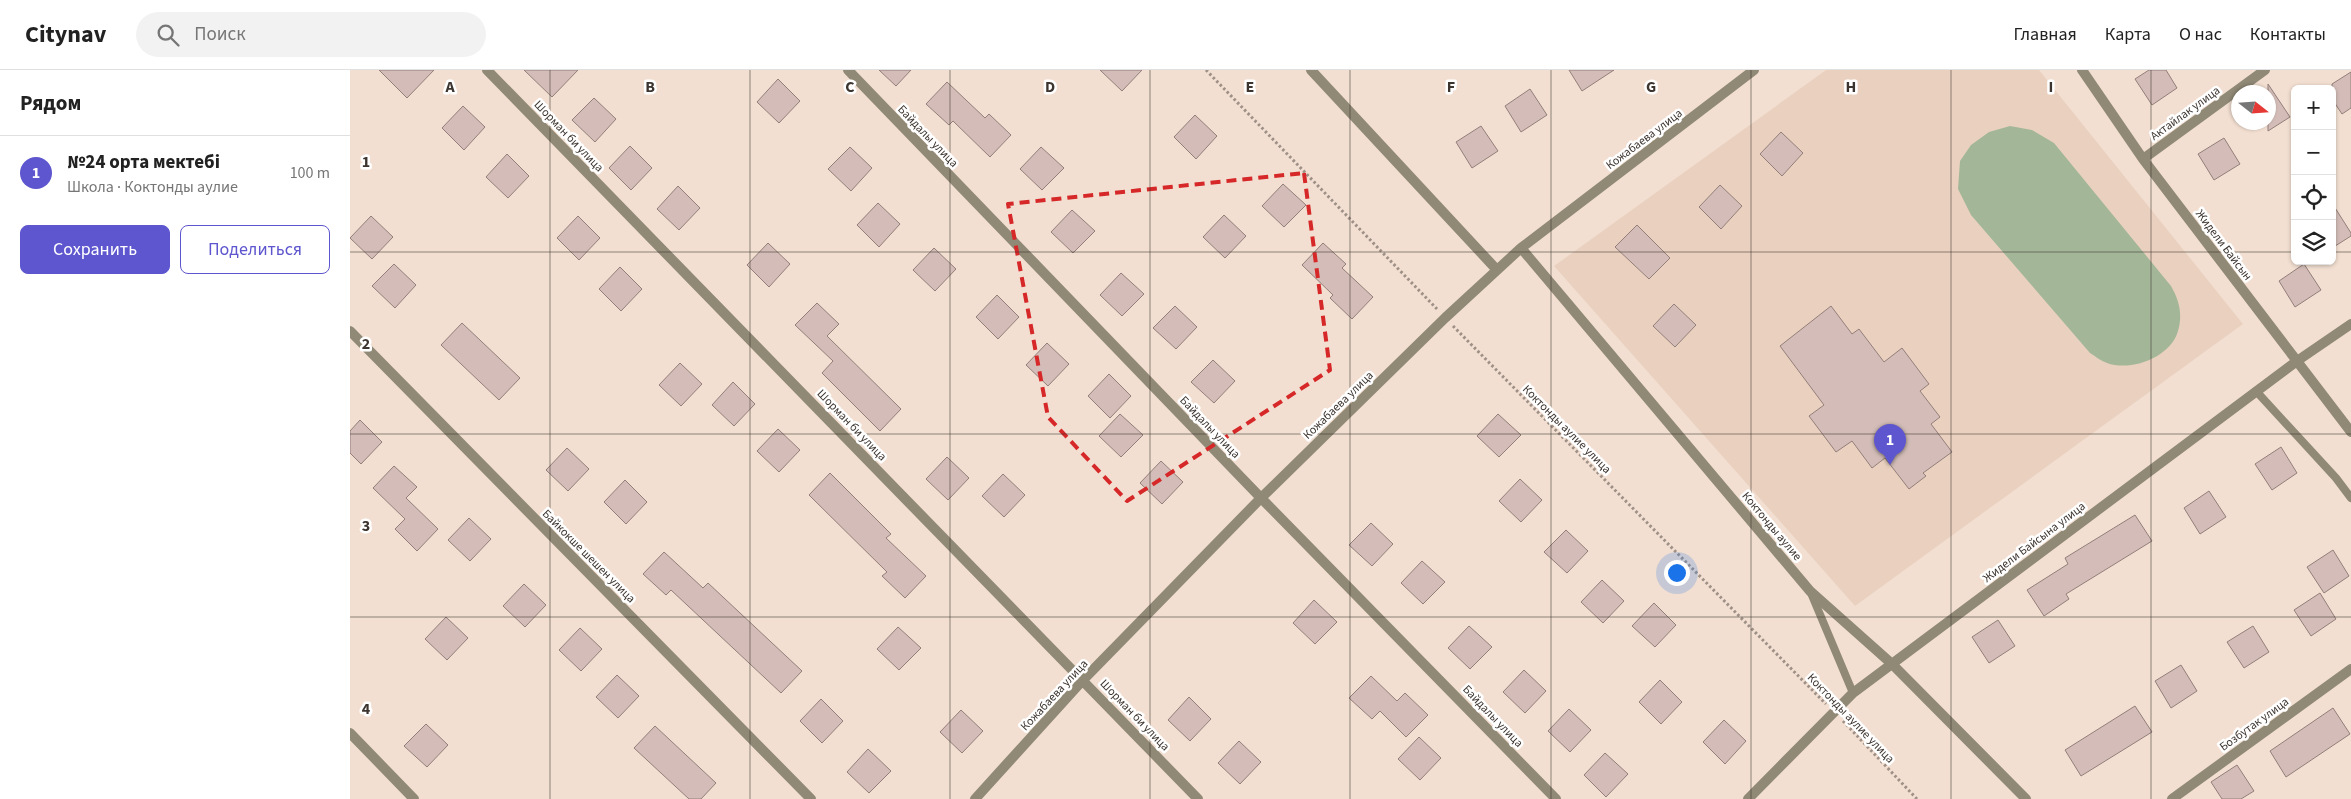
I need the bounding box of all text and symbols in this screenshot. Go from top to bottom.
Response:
search box [136,12,486,57]
text: Citynav [25,17,106,52]
icon: search [154,21,182,49]
text: Поиск [194,21,246,48]
text: Главная [2014,22,2077,47]
text: Карта [2105,22,2151,47]
text: О нас [2179,22,2222,47]
text: Контакты [2250,22,2326,47]
text: A [444,76,455,98]
text: B [645,76,655,98]
text: C [845,76,855,98]
text: D [1045,76,1055,98]
text: E [1246,76,1254,98]
text: F [1447,76,1455,98]
text: G [1646,76,1656,98]
text: H [1846,76,1856,98]
text: I [2049,76,2053,98]
street label: Актайлак улица [2147,82,2224,145]
north arrow [2231,85,2276,130]
map controls [2291,85,2336,265]
button: + [2291,85,2336,130]
text: Рядом [20,88,81,118]
street label: Шорман би улица [530,97,607,176]
street label: Байдалы улица [894,101,962,171]
street label: Кожабаева улица [1602,105,1686,174]
button: − [2291,130,2336,175]
text: №24 орта мектебі [67,149,220,176]
text: 1 [362,151,370,173]
text: 1 [32,162,40,184]
text: 100 m [290,162,330,184]
button: locate [2291,175,2336,220]
text: Школа · Коктонды аулие [67,176,238,198]
street label: Жидели Байсын [2191,206,2256,284]
button: layers [2291,220,2336,265]
button: Сохранить [20,225,170,274]
button: Поделиться [180,225,330,274]
text: 2 [362,333,370,355]
street label: Кожабаева улица [1299,367,1377,443]
street label: Коктонды аулие улица [1519,381,1615,477]
street label: Шорман би улица [813,386,890,465]
street label: Байдалы улица [1176,392,1244,462]
pin: 1 [1874,424,1906,465]
street label: Коктонды аулие [1738,488,1806,564]
street label: Жидели Байсына улица [1979,498,2089,587]
street label: Байкокше шешен улица [538,506,639,607]
text: 3 [362,515,370,537]
your location [1664,560,1690,586]
street label: Кожабаева улица [1017,656,1092,735]
street label: Коктонды аулие улица [1803,670,1898,767]
street label: Шорман би улица [1096,676,1173,755]
street label: Байдалы улица [1459,681,1527,751]
street label: Бозбутак улица [2216,693,2292,755]
text: 4 [362,698,371,720]

